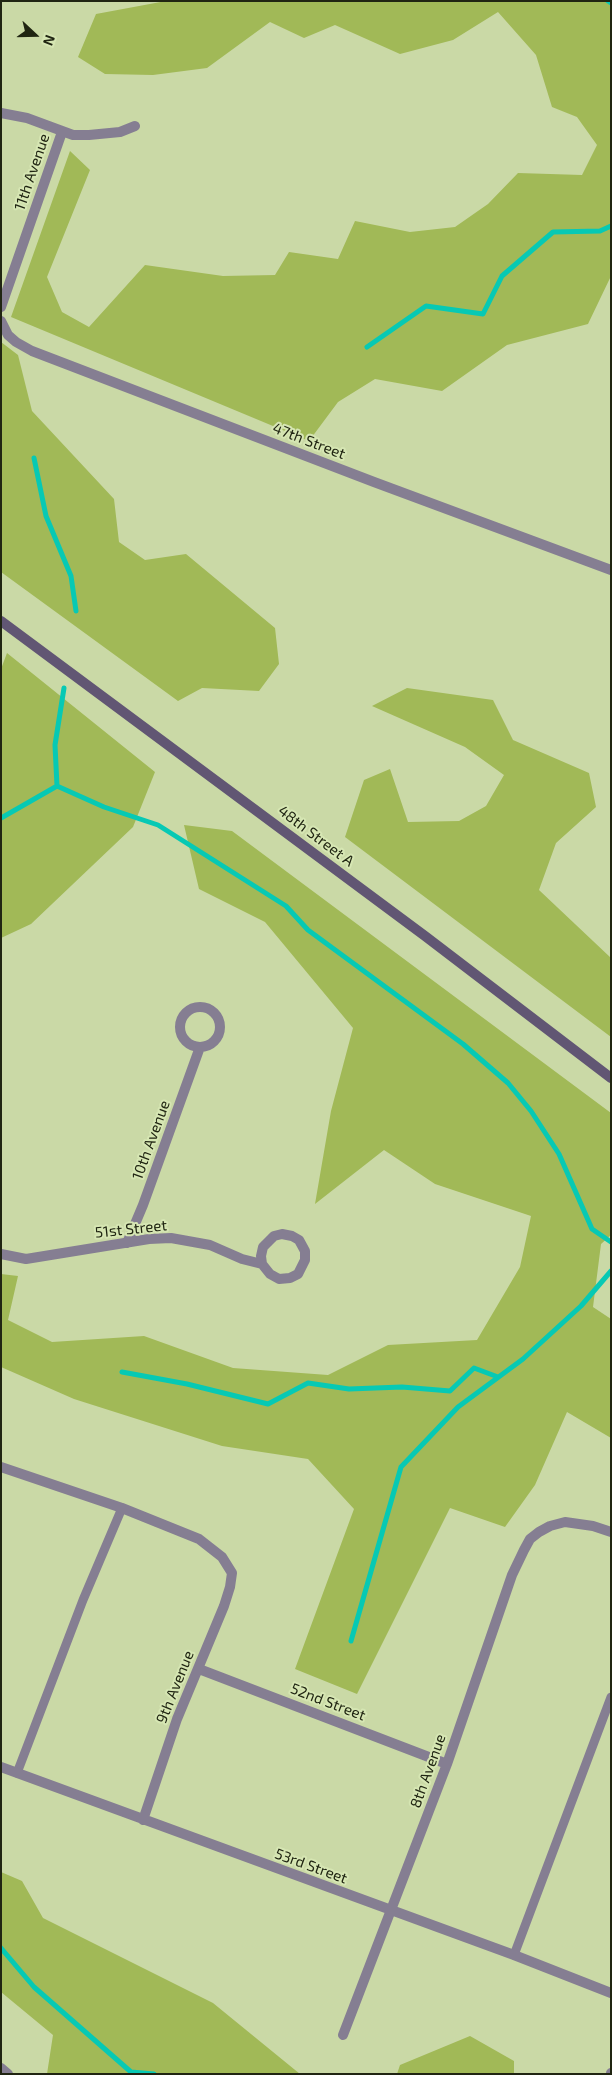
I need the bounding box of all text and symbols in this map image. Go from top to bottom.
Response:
north arrow [10,10,60,60]
text: N [40,33,59,48]
street label: 11th Avenue [10,131,54,213]
street label: 47th Street [270,419,348,463]
street label: 48th Street A [274,802,358,870]
street label: 10th Avenue [128,1098,174,1182]
street label: 51st Street [94,1216,168,1242]
street label: 9th Avenue [152,1648,198,1726]
street label: 52nd Street [288,1679,368,1725]
street label: 8th Avenue [406,1732,450,1810]
street label: 53rd Street [272,1845,350,1887]

